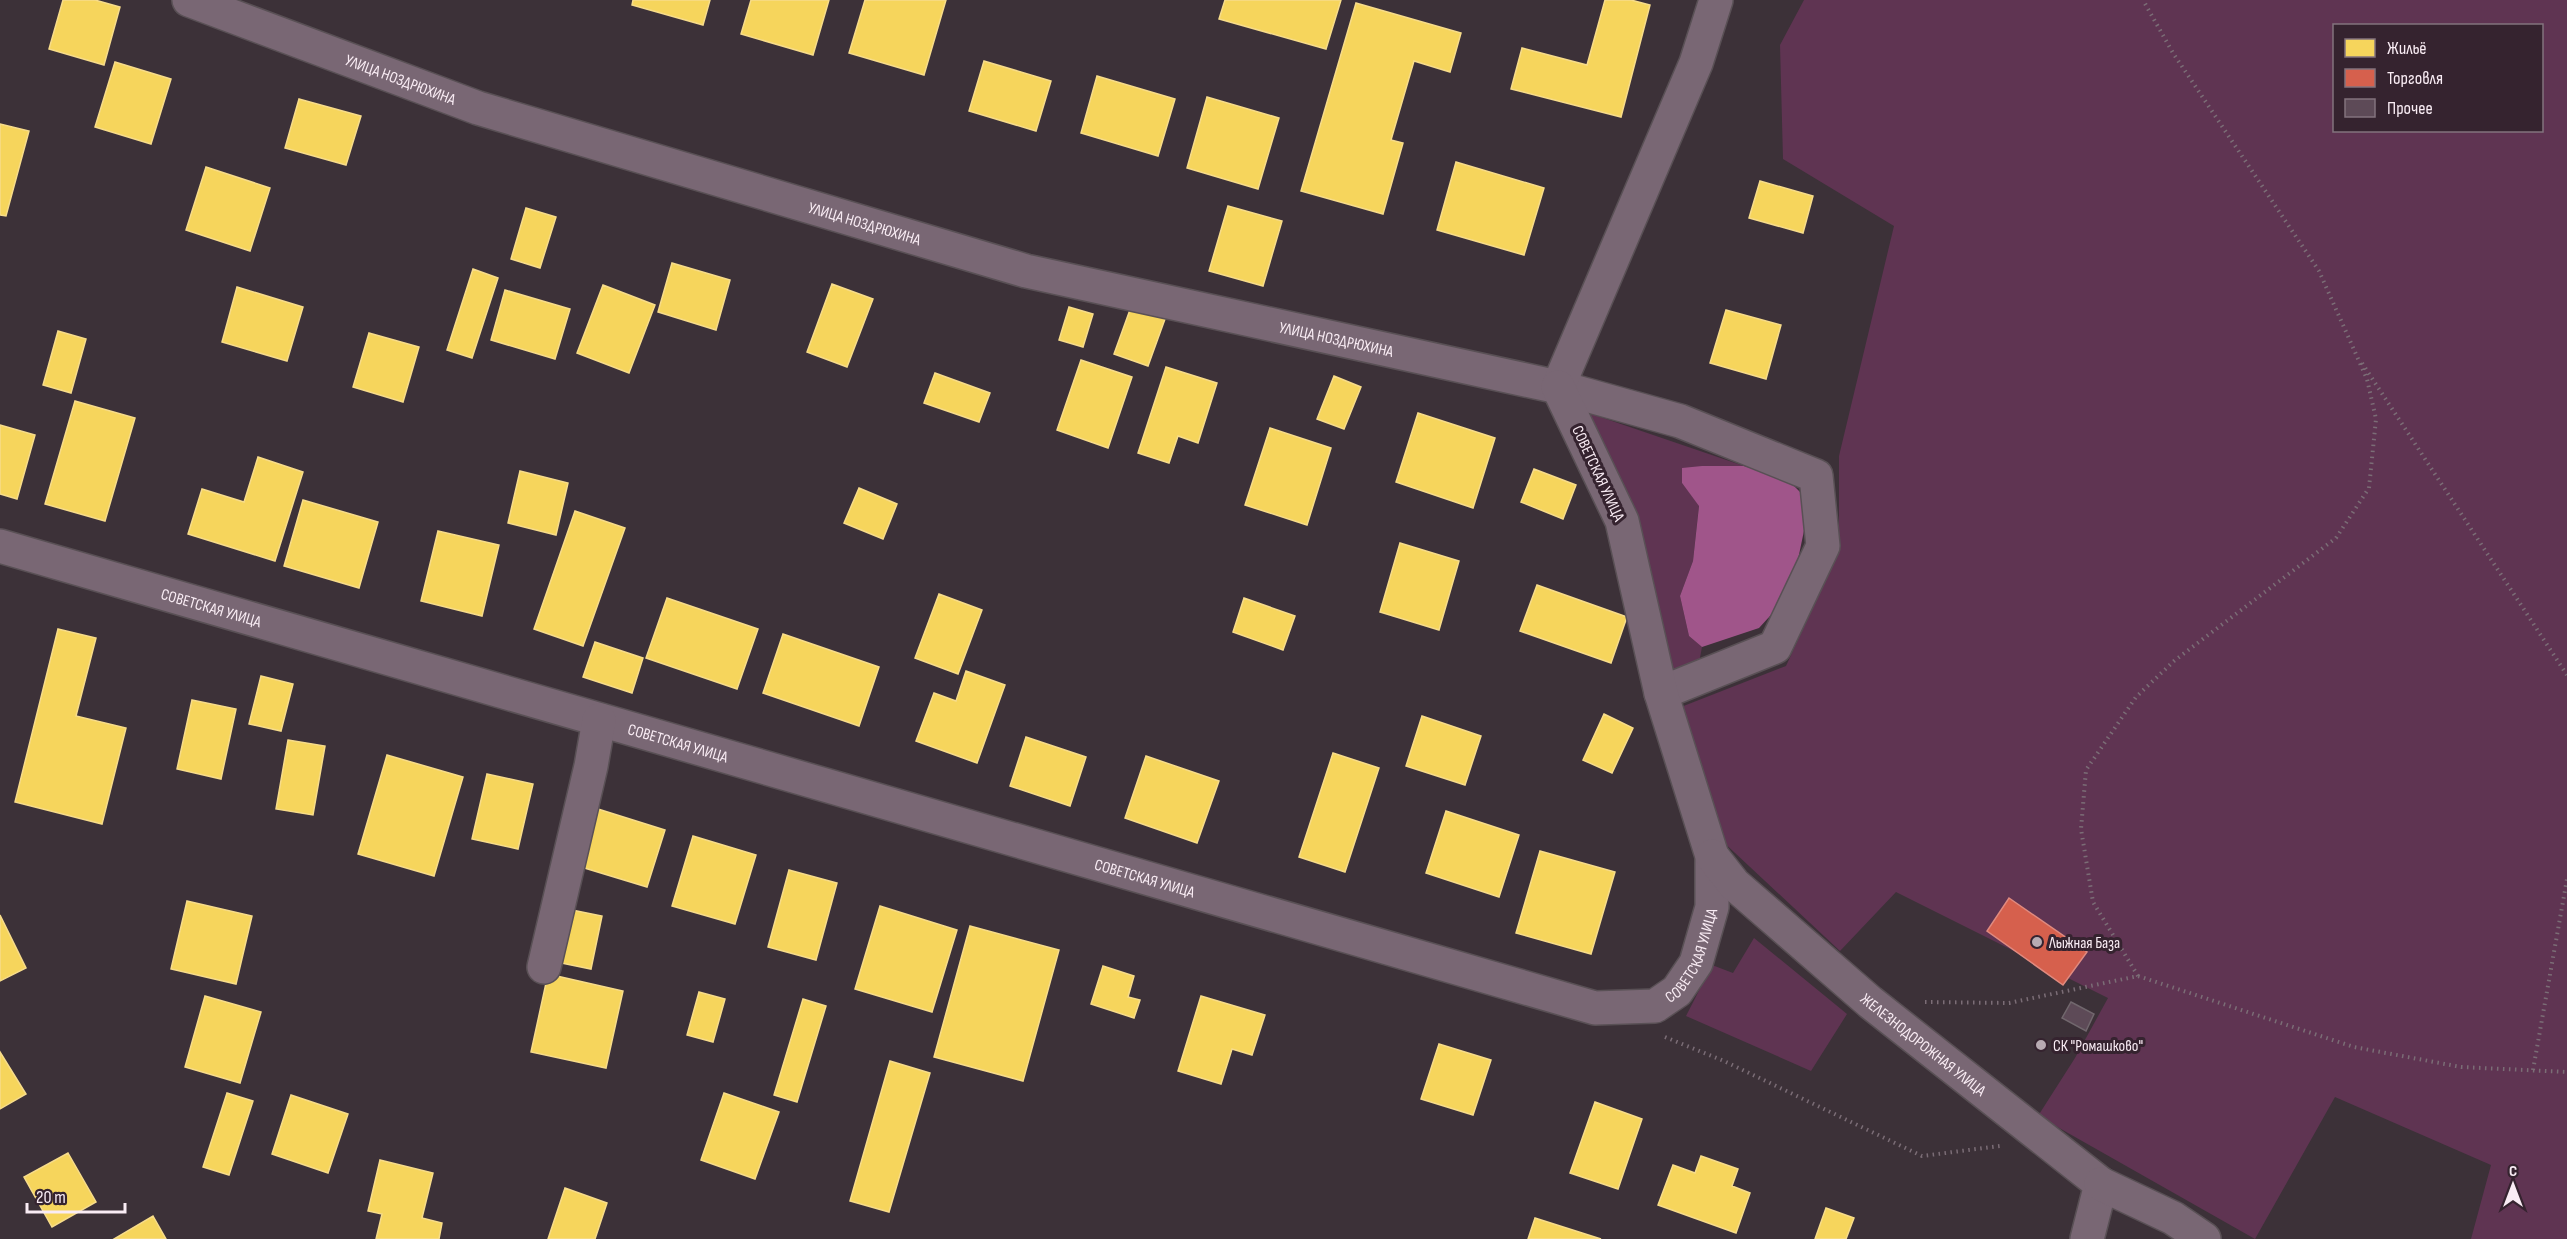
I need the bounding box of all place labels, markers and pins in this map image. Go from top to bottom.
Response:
place label: Лыжная База [2048,934,2120,953]
marker: Лыжная База [2030,935,2044,949]
place label: СК "Ромашково" [2053,1037,2143,1056]
marker: СК "Ромашково" [2034,1038,2048,1052]

